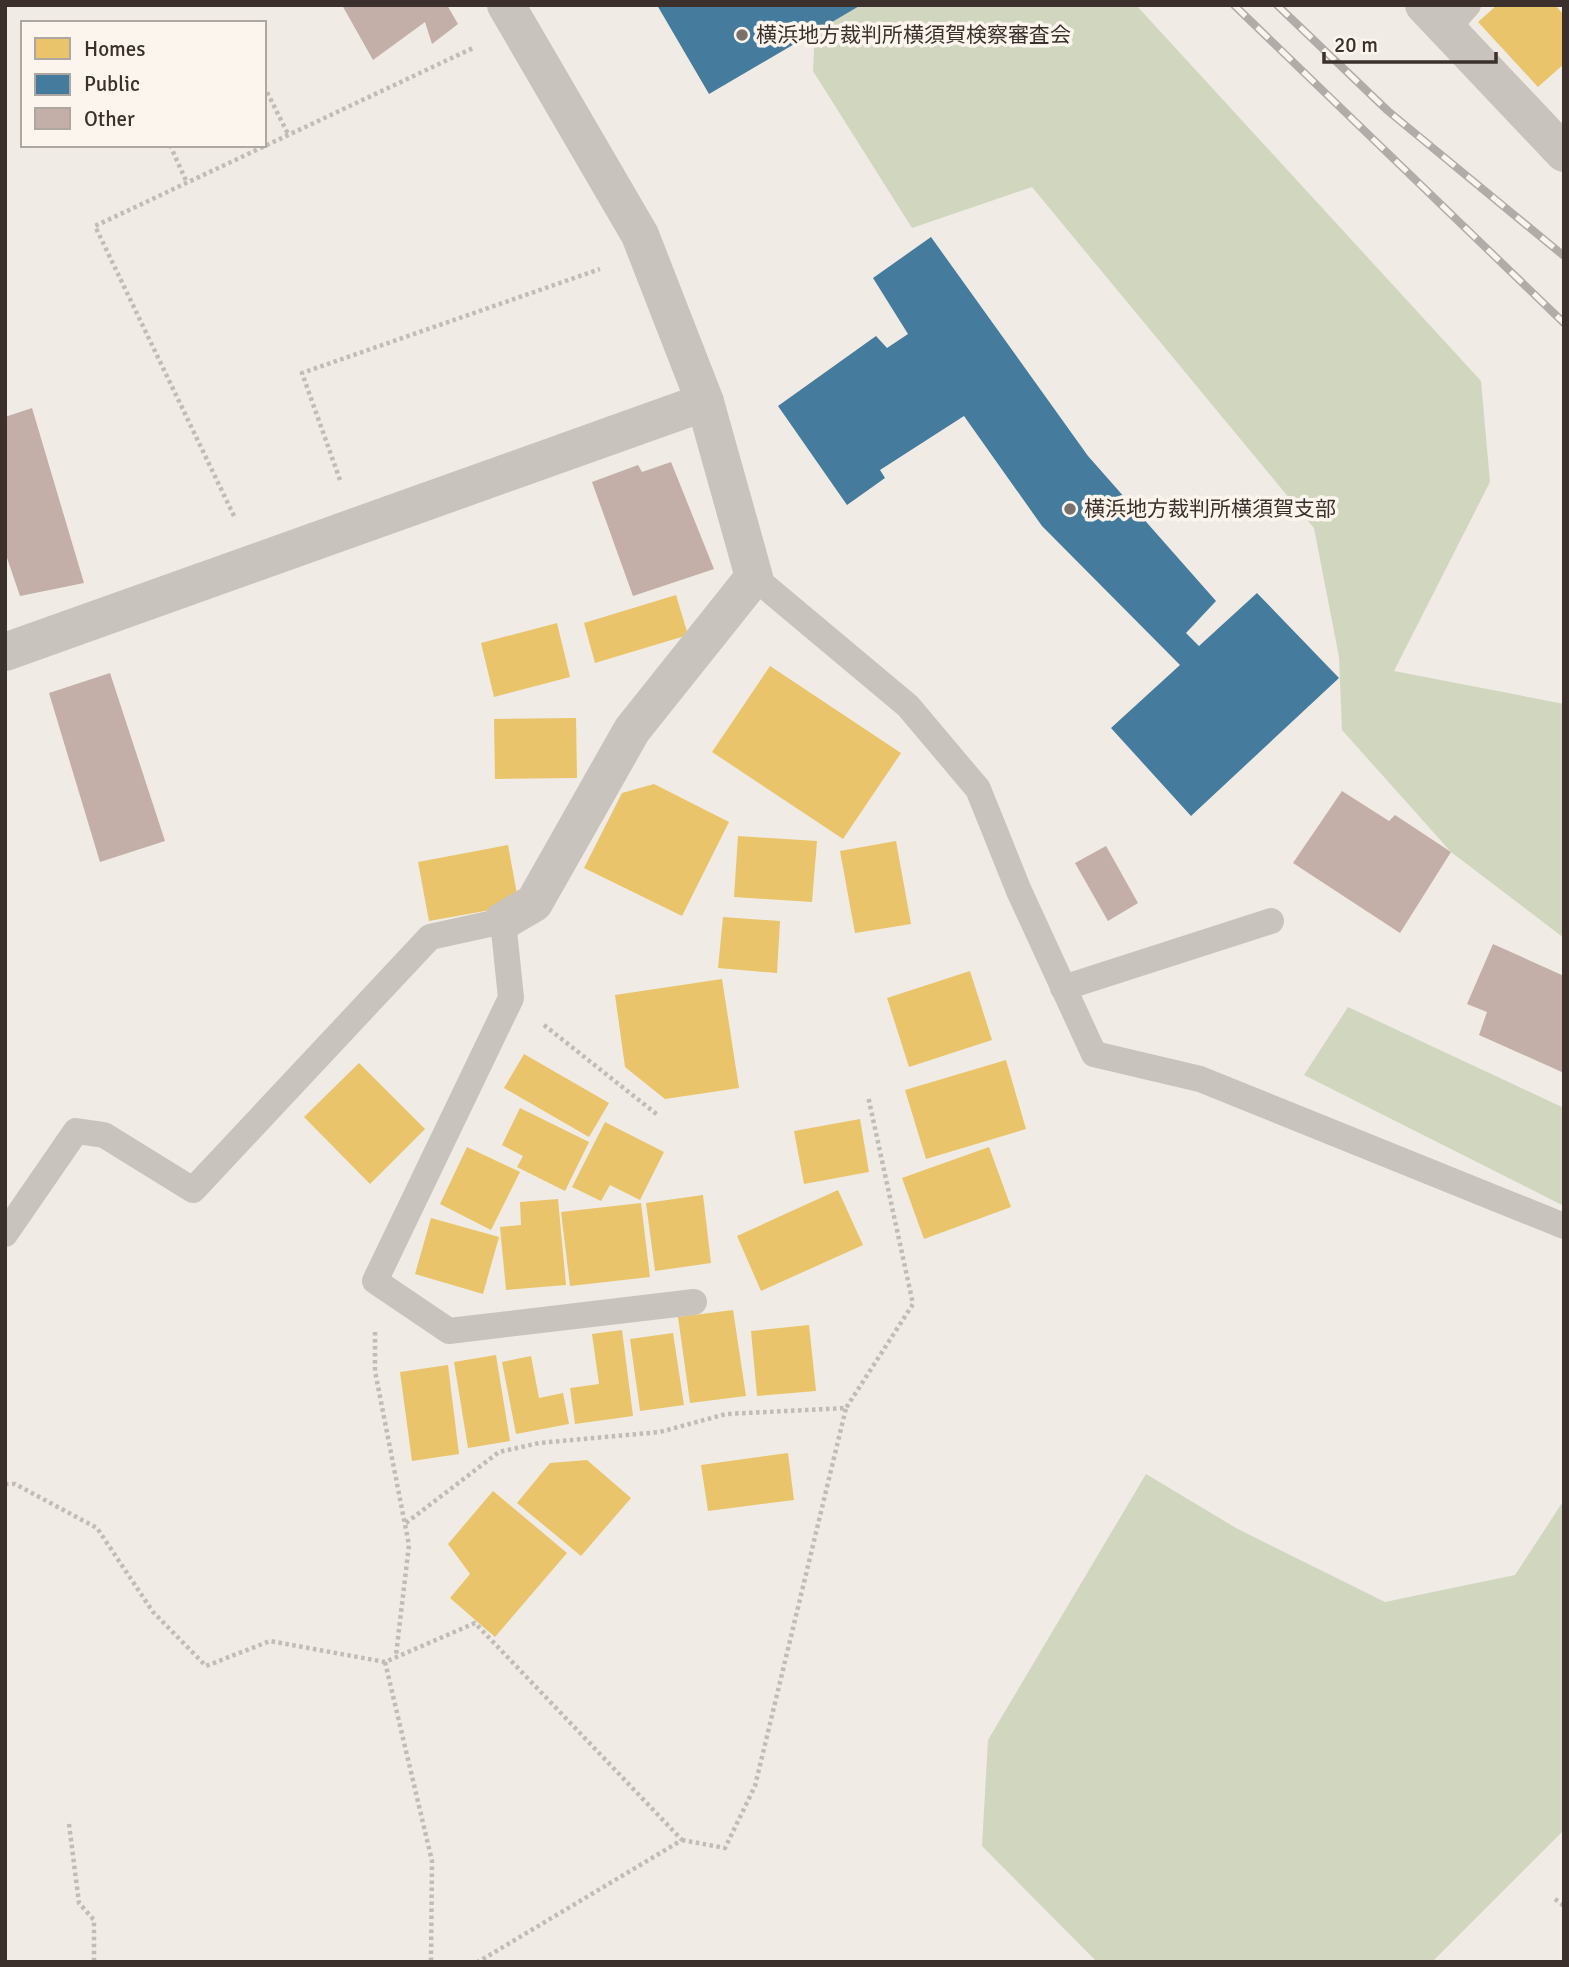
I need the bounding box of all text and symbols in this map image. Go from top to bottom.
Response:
legend [21,21,266,147]
scale bar [1324,21,1496,65]
place label: 横浜地方裁判所横須賀検察審査会 [756,22,1071,48]
marker: 横浜地方裁判所横須賀検察審査会 [734,27,750,43]
text: 20 m [1334,32,1378,58]
text: Homes [84,36,146,62]
text: Public [84,71,140,97]
text: Other [84,106,135,132]
place label: 横浜地方裁判所横須賀支部 [1084,496,1336,522]
marker: 横浜地方裁判所横須賀支部 [1062,501,1078,517]

